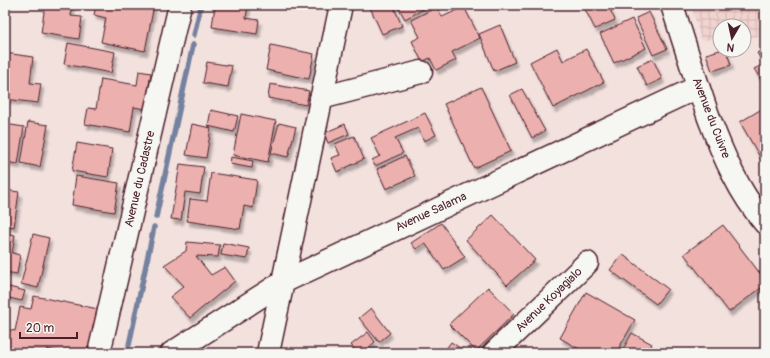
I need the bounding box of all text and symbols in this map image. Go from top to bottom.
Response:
north arrow [712,18,752,58]
text: N [725,40,735,54]
street label: Avenue du Cuivre [689,75,733,161]
street label: Avenue du Cadastre [122,129,158,229]
street label: Avenue Salama [393,189,469,235]
street label: Avenue Koyagialo [513,264,586,336]
scale bar [20,314,77,340]
text: 20 m [26,321,55,336]

